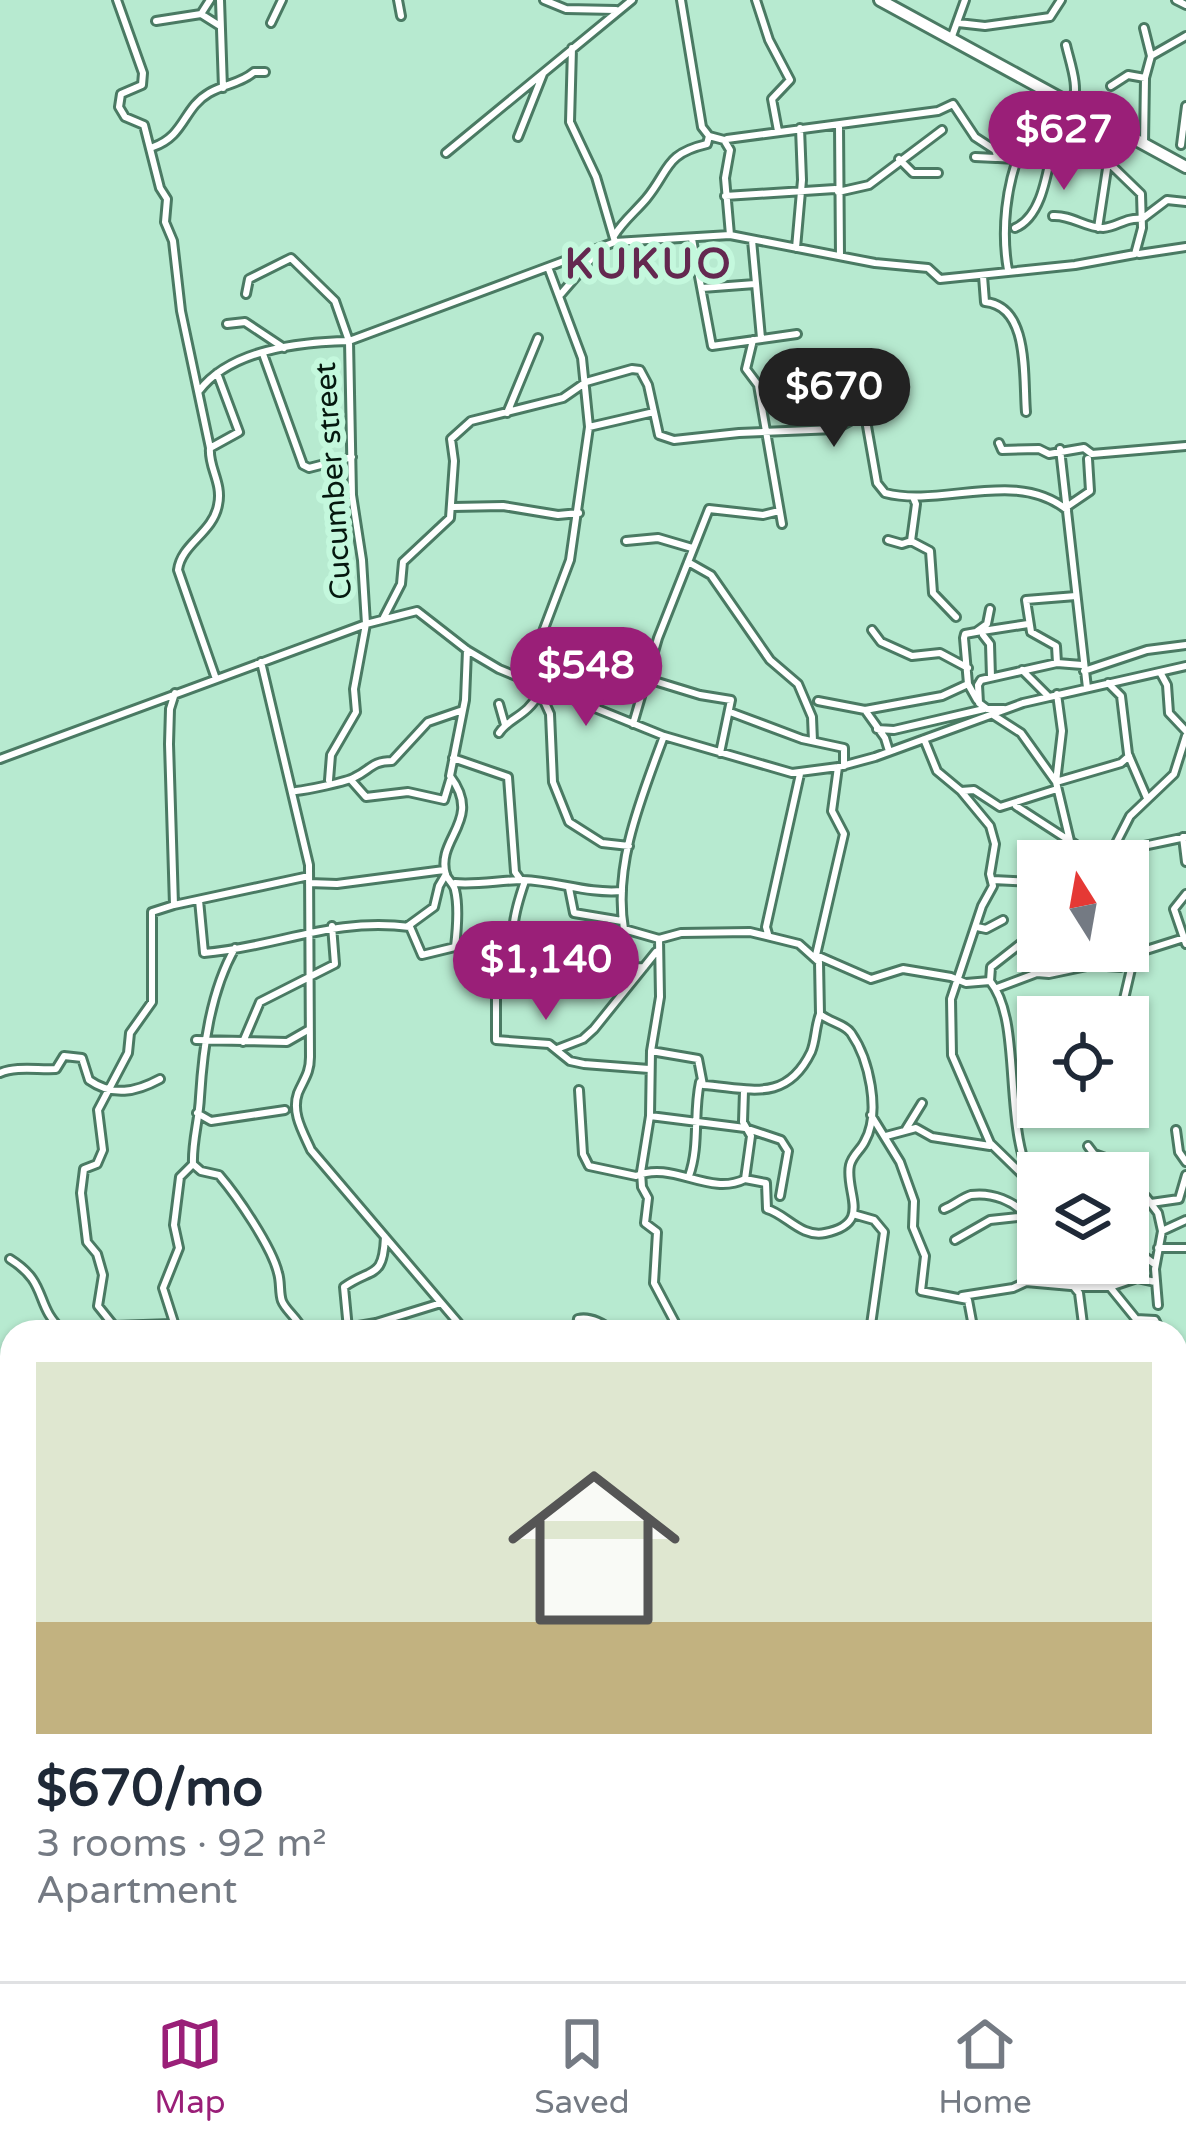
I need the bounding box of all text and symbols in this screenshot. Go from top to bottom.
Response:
pin: $627 [993,91,1135,193]
text: $627 [1015,106,1113,153]
district label: KUKUO [564,239,734,290]
pin: $670 [763,348,905,450]
street label: Cucumber street [307,361,360,601]
text: $670 [785,363,883,410]
pin: $548 [515,627,657,729]
text: $548 [537,642,635,689]
north arrow [1017,840,1149,972]
map controls [1017,840,1149,1284]
pin: $1,140 [448,921,644,1023]
text: $1,140 [480,936,612,983]
button: locate [1017,996,1149,1128]
button: layers [1017,1152,1149,1284]
icon: home [486,1440,702,1656]
text: $670/mo [36,1758,263,1820]
text: 3 rooms · 92 m² [36,1820,327,1867]
text: Apartment [36,1867,237,1914]
tab: Map [154,2011,226,2122]
tab: Saved [534,2011,630,2122]
tab: Home [938,2011,1032,2122]

